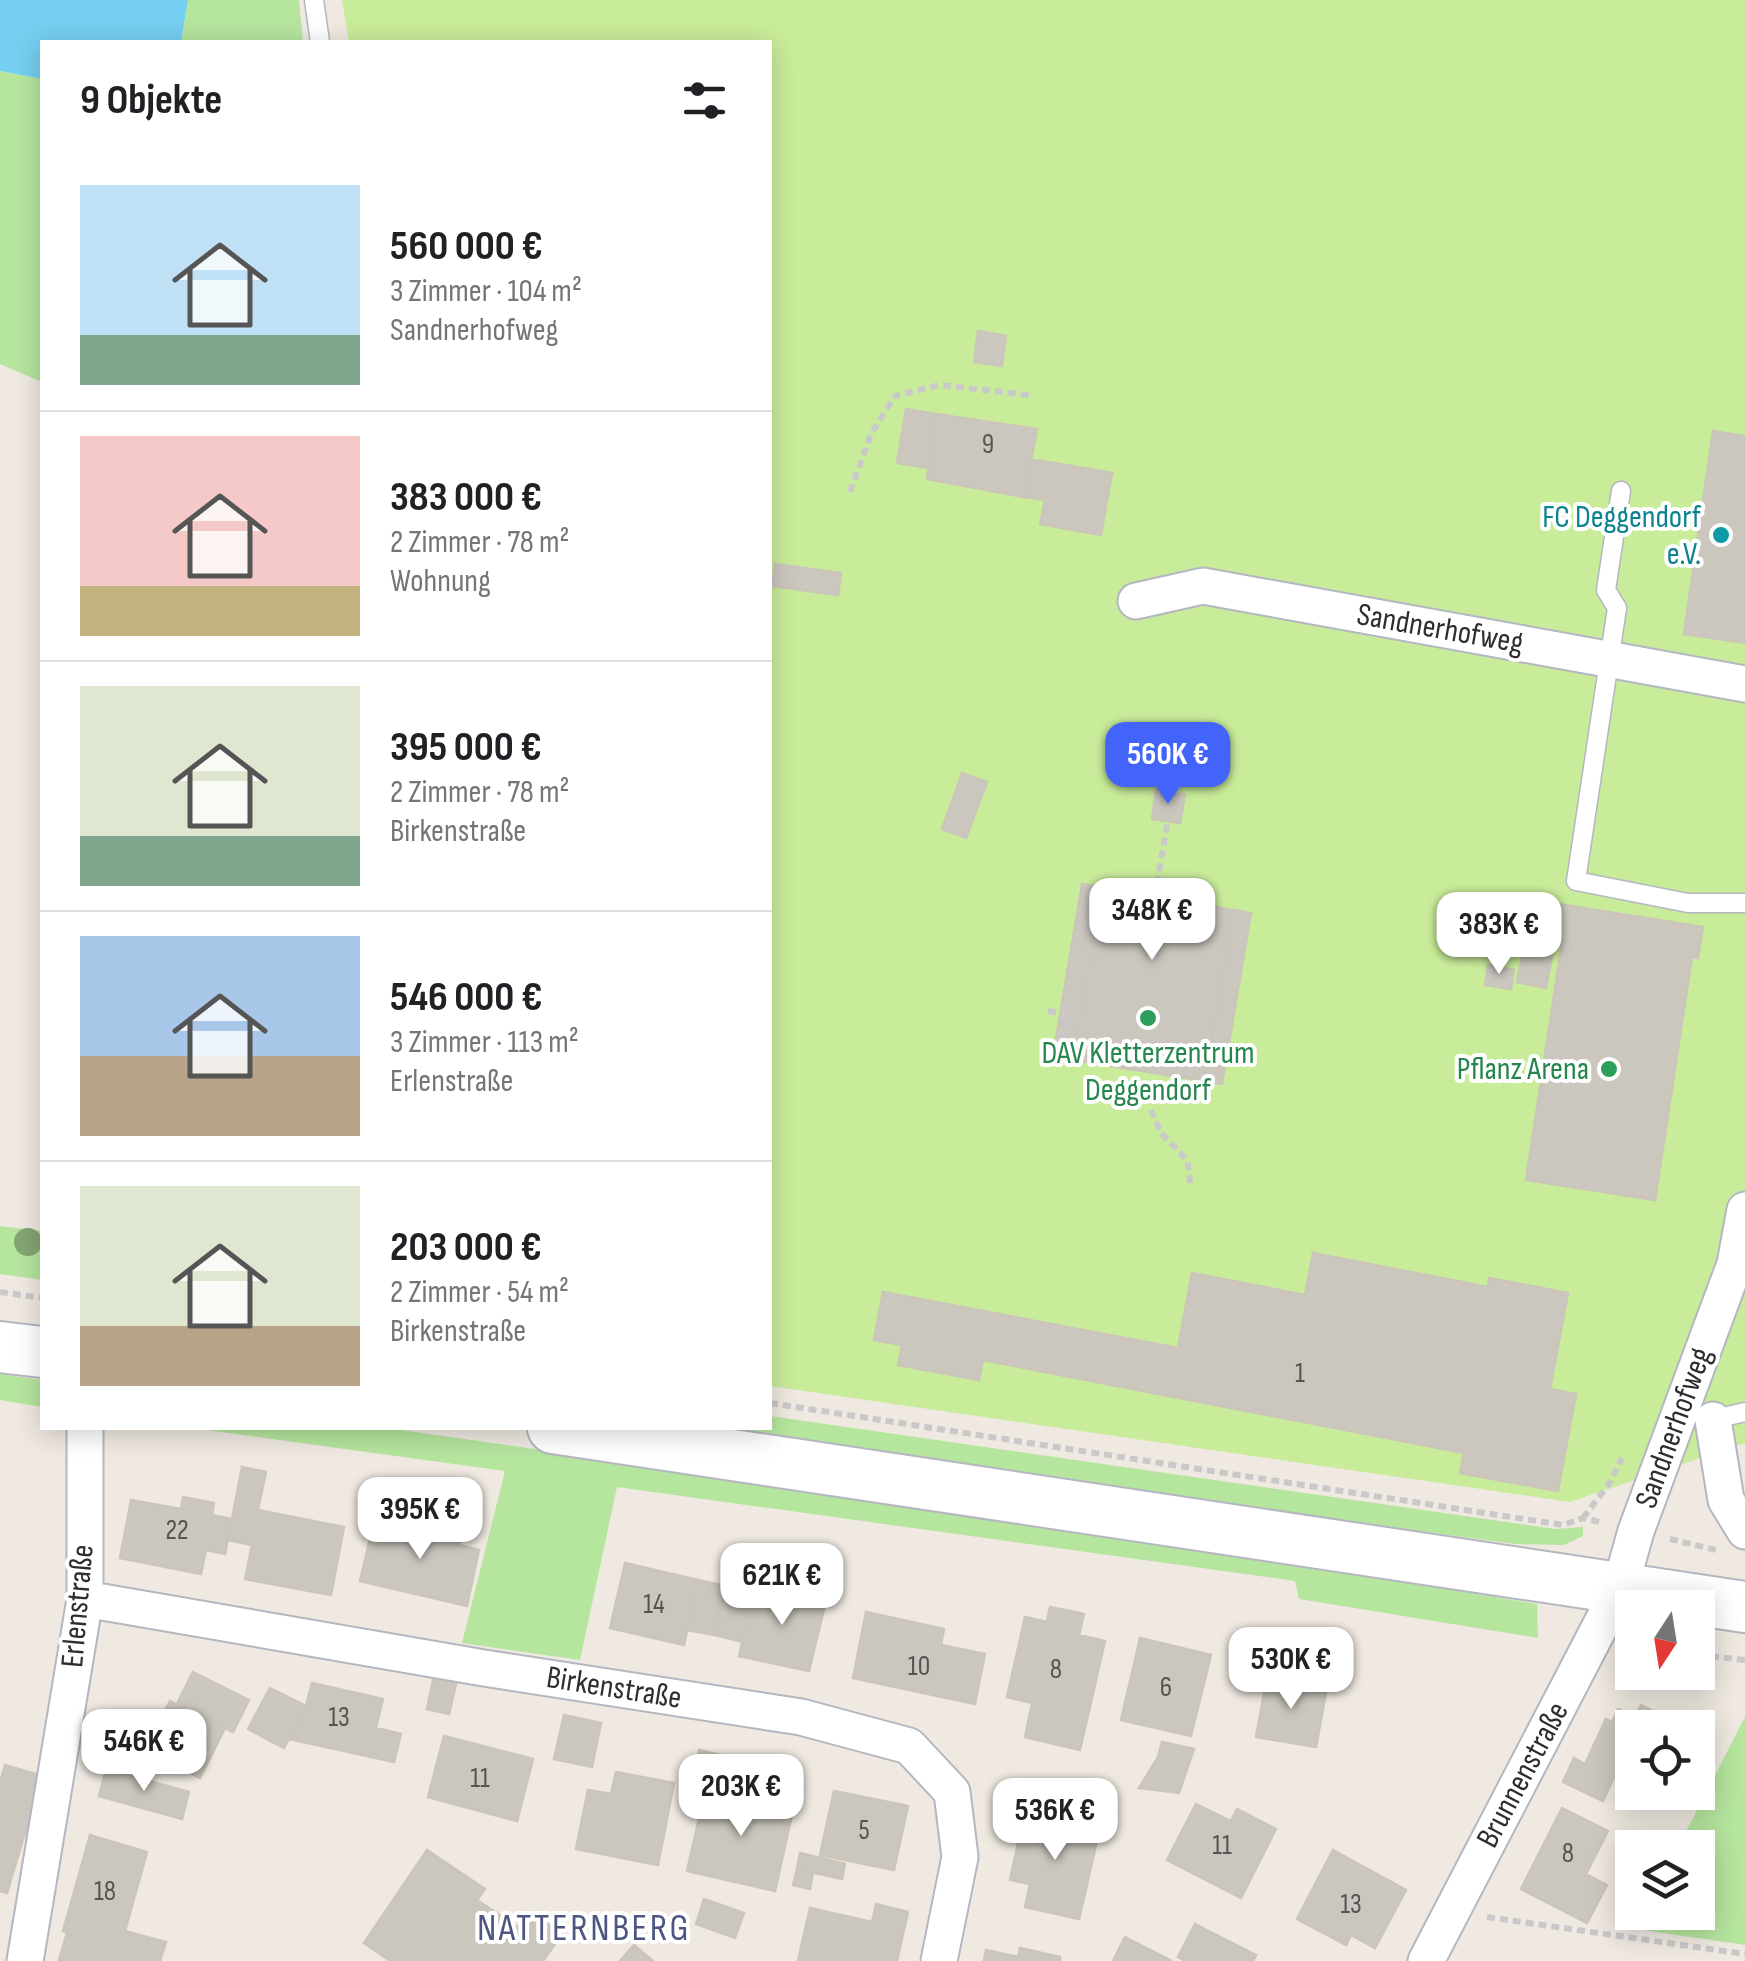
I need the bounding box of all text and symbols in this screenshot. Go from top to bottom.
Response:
icon: filters [677,73,732,128]
text: 9 Objekte [80,75,222,126]
text: 560 000 € [390,221,543,272]
icon: home [160,225,280,345]
text: 3 Zimmer · 104 m² [390,272,582,311]
text: Sandnerhofweg [390,311,558,350]
house number: 9 [982,428,994,461]
text: 383 000 € [390,472,542,523]
icon: home [160,476,280,596]
place label: FC Deggendorf e.V. [1542,498,1702,574]
text: 2 Zimmer · 78 m² [390,523,569,562]
marker: FC Deggendorf e.V. [1710,524,1732,546]
text: Wohnung [390,562,491,601]
street label: Sandnerhofweg [1354,595,1526,663]
text: 395 000 € [390,722,542,773]
pin: 560K € [1087,722,1249,807]
icon: home [160,726,280,846]
text: 560K € [1127,735,1209,774]
text: 2 Zimmer · 78 m² [390,773,569,812]
text: Birkenstraße [390,812,526,851]
pin: 348K € [1071,878,1233,963]
text: 348K € [1111,891,1193,930]
pin: 383K € [1418,892,1580,977]
text: 383K € [1459,905,1539,944]
text: 546 000 € [390,972,542,1023]
icon: home [160,976,280,1096]
marker: DAV Kletterzentrum Deggendorf [1137,1007,1159,1029]
text: 3 Zimmer · 113 m² [390,1023,579,1062]
place label: DAV Kletterzentrum Deggendorf [1042,1034,1254,1110]
place label: Pflanz Arena [1457,1050,1589,1089]
marker: Pflanz Arena [1598,1058,1620,1080]
text: Erlenstraße [390,1062,513,1101]
text: 203 000 € [390,1222,542,1273]
icon: home [160,1226,280,1346]
text: 2 Zimmer · 54 m² [390,1273,569,1312]
text: Birkenstraße [390,1312,526,1351]
street label: Sandnerhofweg [1627,1342,1721,1514]
house number: 1 [1295,1357,1305,1390]
pin: 395K € [339,1477,501,1562]
text: 395K € [380,1490,460,1529]
house number: 22 [165,1514,189,1547]
street label: Erlenstraße [53,1543,103,1669]
pin: 621K € [701,1543,863,1628]
text: 621K € [742,1556,822,1595]
house number: 14 [643,1588,665,1621]
north arrow [1615,1590,1715,1690]
map controls [1615,1590,1715,1930]
pin: 530K € [1210,1627,1372,1712]
text: 530K € [1251,1640,1331,1679]
house number: 10 [908,1650,930,1683]
house number: 8 [1050,1653,1062,1686]
street label: Birkenstraße [544,1658,684,1718]
house number: 6 [1160,1671,1172,1704]
street label: Brunnenstraße [1468,1696,1578,1854]
house number: 13 [328,1701,350,1734]
pin: 546K € [63,1709,225,1794]
button: locate [1615,1710,1715,1810]
text: 546K € [103,1722,185,1761]
pin: 203K € [660,1754,822,1839]
house number: 11 [470,1762,490,1795]
text: 203K € [701,1767,781,1806]
pin: 536K € [974,1778,1136,1863]
text: 536K € [1015,1791,1095,1830]
house number: 5 [858,1814,870,1847]
house number: 11 [1212,1829,1232,1862]
button: layers [1615,1830,1715,1930]
house number: 8 [1562,1837,1574,1870]
house number: 18 [94,1875,116,1908]
house number: 13 [1340,1888,1362,1921]
district label: NATTERNBERG [477,1906,691,1951]

